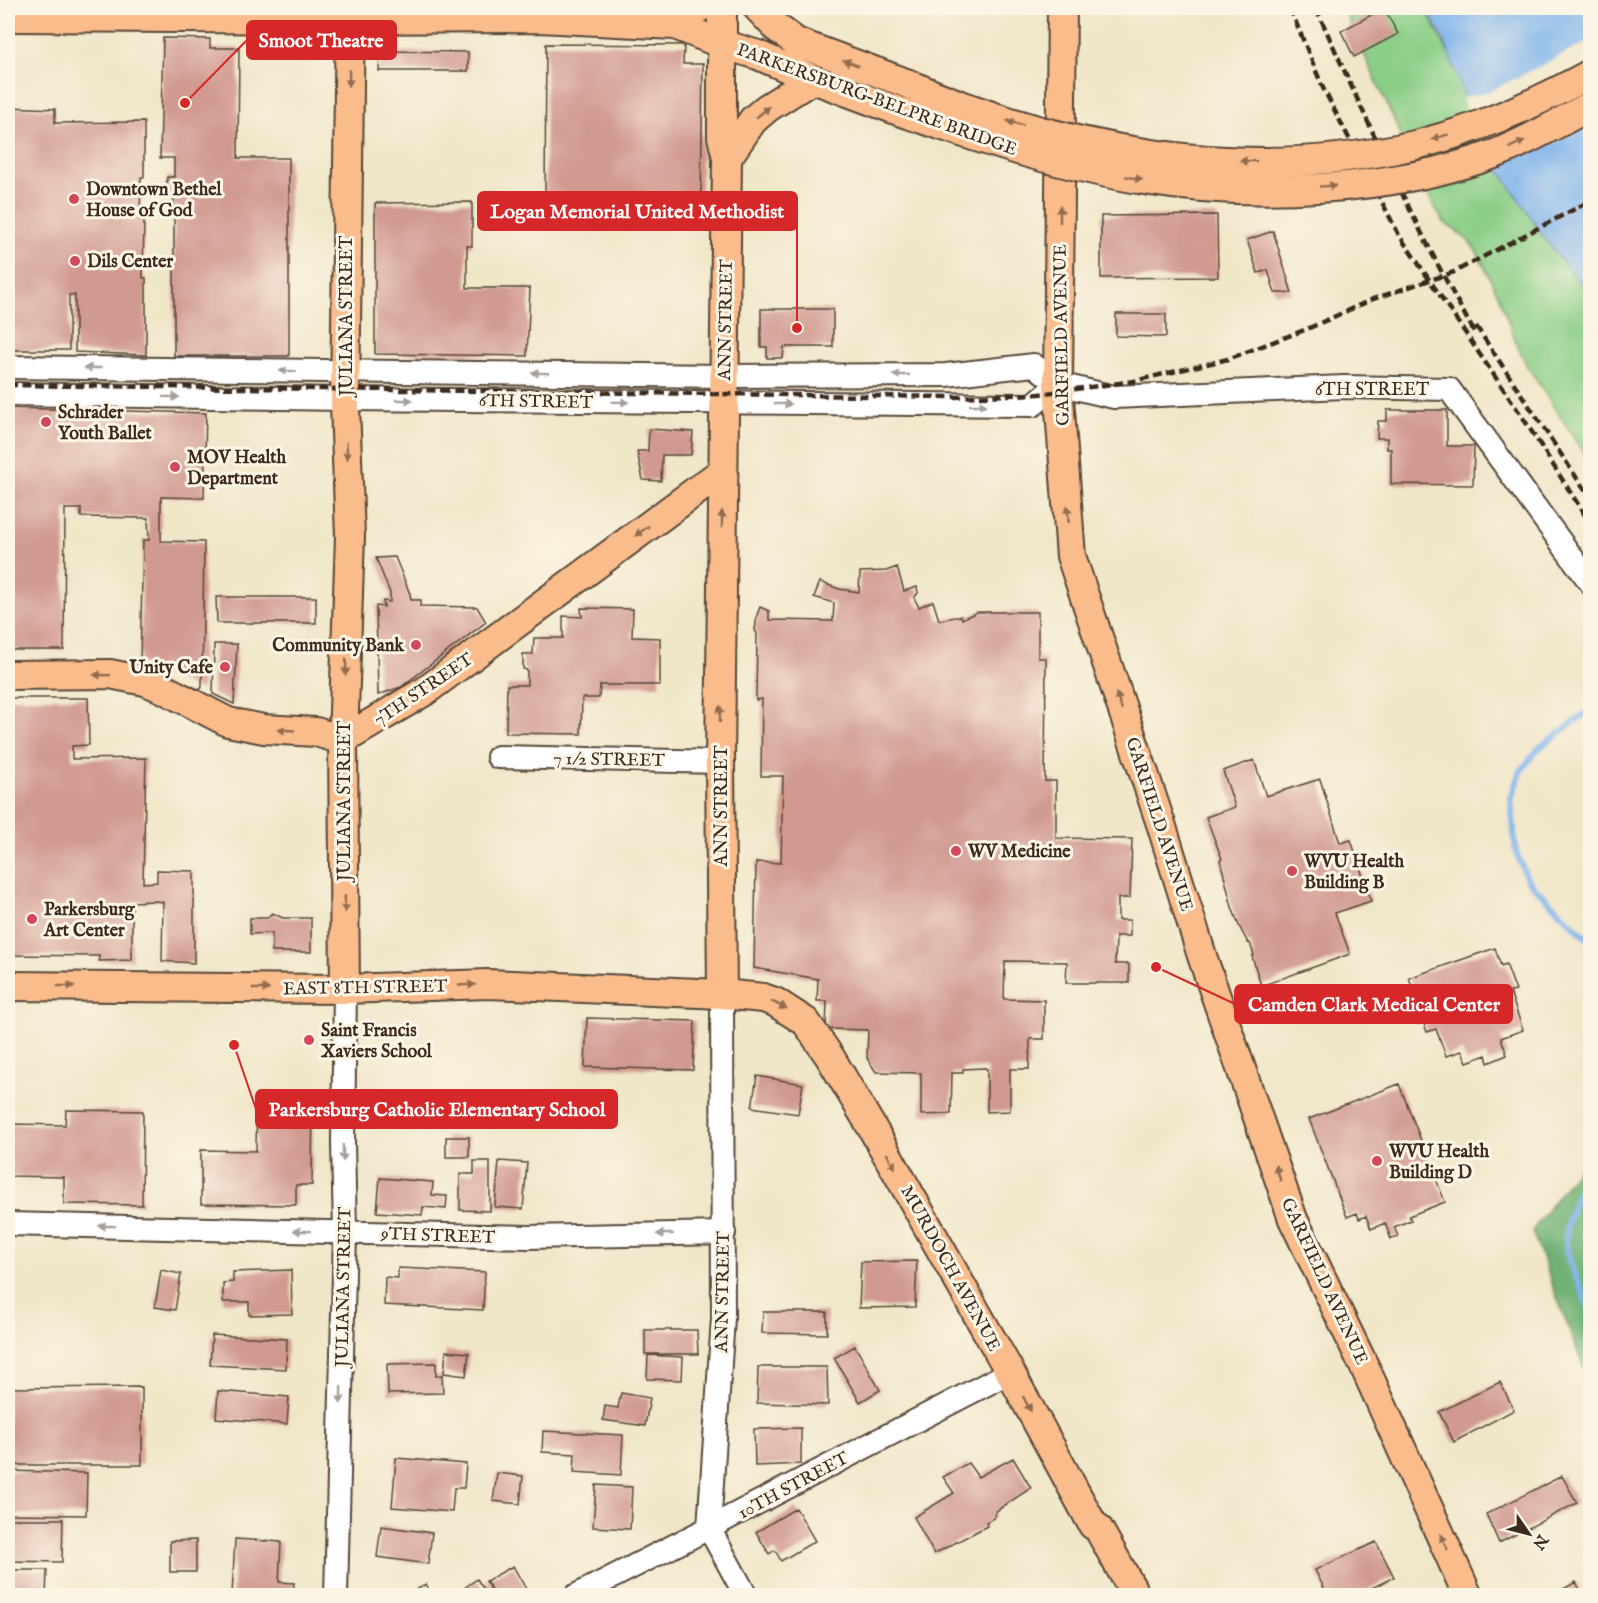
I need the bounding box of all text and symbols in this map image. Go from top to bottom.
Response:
callout: Smoot Theatre [247,21,396,59]
text: Smoot Theatre [259,29,384,54]
street label: PARKERSBURG–BELPRE BRIDGE [733,39,1020,162]
one-way arrow [842,57,860,67]
one-way arrow [344,68,354,87]
one-way arrow [755,106,770,119]
one-way arrow [1006,118,1024,127]
one-way arrow [1431,133,1449,142]
one-way arrow [1508,139,1525,148]
one-way arrow [1238,157,1257,166]
one-way arrow [1124,174,1143,183]
place label: Downtown Bethel House of God [86,179,222,223]
one-way arrow [1318,182,1337,191]
marker: Downtown Bethel House of God [67,192,81,206]
callout: Logan Memorial United Methodist [478,192,797,230]
text: Logan Memorial United Methodist [490,200,784,225]
one-way arrow [1055,205,1065,224]
street label: JULIANA STREET [336,236,359,398]
street label: GARFIELD AVENUE [1049,244,1076,426]
place label: Dils Center [87,251,174,274]
marker: Dils Center [68,254,82,268]
street label: ANN STREET [714,259,739,382]
one-way arrow [83,363,102,373]
one-way arrow [278,366,297,376]
one-way arrow [530,368,549,378]
one-way arrow [892,370,911,380]
street label: 6TH STREET [1315,379,1429,402]
street label: 6TH STREET [479,390,593,415]
one-way arrow [161,392,180,402]
one-way arrow [394,395,413,405]
one-way arrow [610,397,629,407]
one-way arrow [773,399,792,409]
one-way arrow [968,400,987,410]
place label: Schrader Youth Ballet [58,402,153,446]
marker: Schrader Youth Ballet [39,415,53,429]
one-way arrow [342,442,352,461]
place label: MOV Health Department [187,447,287,491]
marker: MOV Health Department [168,460,182,474]
one-way arrow [1063,504,1073,523]
one-way arrow [718,510,727,529]
one-way arrow [634,525,650,537]
place label: Community Bank [272,635,405,658]
marker: Community Bank [409,638,423,652]
street label: 7TH STREET [370,649,478,732]
place label: Unity Cafe [129,657,214,680]
one-way arrow [341,658,350,677]
marker: Unity Cafe [218,660,232,674]
one-way arrow [92,670,111,679]
one-way arrow [1114,692,1124,710]
one-way arrow [716,705,725,724]
street label: JULIANA STREET [334,721,357,883]
one-way arrow [276,726,295,735]
street label: GARFIELD AVENUE [1120,735,1198,914]
street label: ANN STREET [711,745,734,868]
street label: 7 1/2 STREET [553,748,665,773]
place label: WV Medicine [967,841,1071,864]
marker: WV Medicine [949,844,963,858]
place label: WVU Health Building B [1303,851,1404,895]
marker: WVU Health Building B [1285,864,1299,878]
one-way arrow [340,894,350,913]
place label: Parkersburg Art Center [43,899,136,943]
marker: Parkersburg Art Center [25,912,39,926]
street label: EAST 8TH STREET [283,976,447,1001]
one-way arrow [56,981,75,991]
one-way arrow [457,981,476,990]
one-way arrow [251,984,270,994]
callout: Camden Clark Medical Center [1235,985,1512,1023]
text: Camden Clark Medical Center [1248,993,1501,1018]
one-way arrow [771,1000,788,1009]
place label: Saint Francis Xaviers School [320,1020,433,1064]
marker: Saint Francis Xaviers School [302,1033,316,1047]
callout: Parkersburg Catholic Elementary School [256,1090,617,1128]
text: Parkersburg Catholic Elementary School [269,1098,606,1123]
place label: WVU Health Building D [1388,1141,1489,1185]
one-way arrow [338,1143,348,1162]
one-way arrow [886,1153,896,1170]
marker: WVU Health Building D [1370,1154,1384,1168]
one-way arrow [1272,1164,1282,1182]
street label: MURDOCH AVENUE [894,1182,1005,1356]
street label: GARFIELD AVENUE [1275,1194,1372,1369]
street label: JULIANA STREET [332,1207,357,1370]
one-way arrow [98,1222,117,1231]
street label: 9TH STREET [379,1223,495,1250]
one-way arrow [293,1226,312,1236]
one-way arrow [656,1229,675,1239]
street label: ANN STREET [711,1231,736,1354]
one-way arrow [337,1386,346,1405]
one-way arrow [1022,1396,1032,1413]
street label: 10TH STREET [734,1448,853,1525]
north arrow [1499,1504,1559,1564]
text: N [1527,1529,1552,1553]
one-way arrow [1439,1534,1448,1551]

